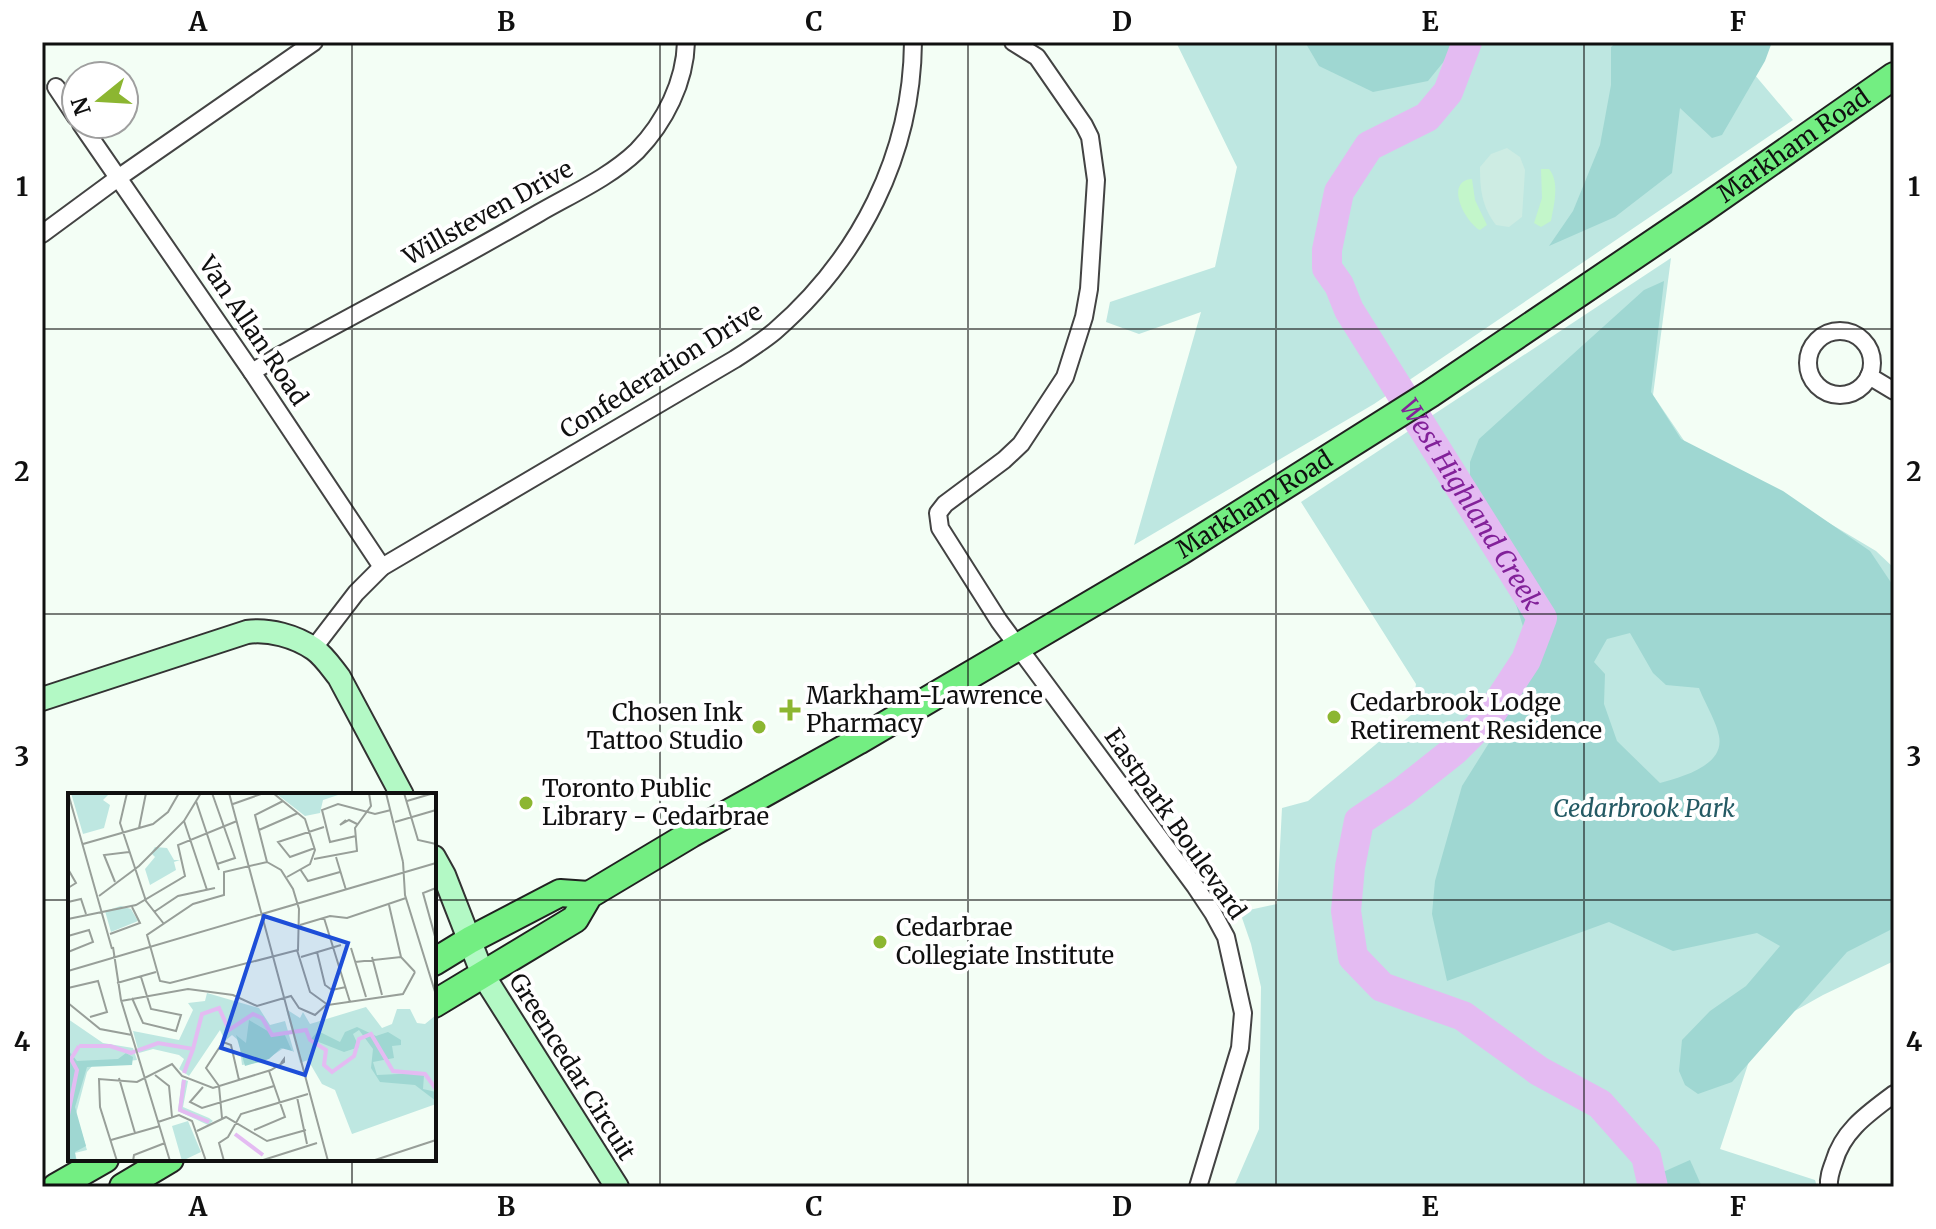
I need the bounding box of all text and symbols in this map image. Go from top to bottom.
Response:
text: A [188,5,208,38]
text: B [497,5,515,38]
text: C [805,5,823,38]
text: D [1112,5,1132,38]
text: E [1422,5,1439,38]
text: F [1730,5,1746,38]
north arrow [60,60,140,140]
street label: Markham Road [1712,82,1876,209]
text: N [65,93,97,119]
street label: Willsteven Drive [396,153,578,273]
text: 1 [16,170,28,203]
text: 1 [1908,170,1920,203]
street label: Van Allan Road [191,249,315,412]
street label: Confederation Drive [554,296,767,445]
water label: West Highland Creek [1393,392,1550,616]
street label: Markham Road [1170,444,1338,565]
text: 2 [14,455,30,488]
text: 2 [1906,455,1922,488]
place label: Markham-Lawrence Pharmacy [806,680,1043,739]
place label: Cedarbrook Lodge Retirement Residence [1350,687,1602,746]
place label: Chosen Ink Tattoo Studio [587,697,744,756]
marker: Markham-Lawrence Pharmacy [781,701,799,719]
marker: Cedarbrook Lodge Retirement Residence [1325,708,1343,726]
marker: Chosen Ink Tattoo Studio [750,718,768,736]
street label: Eastpark Boulevard [1098,722,1253,925]
text: 3 [15,740,29,773]
text: 3 [1907,740,1921,773]
place label: Toronto Public Library - Cedarbrae [542,773,769,832]
inset map [68,793,436,1161]
park label: Cedarbrook Park [1553,793,1735,824]
marker: Toronto Public Library - Cedarbrae [517,794,535,812]
place label: Cedarbrae Collegiate Institute [896,912,1114,971]
marker: Cedarbrae Collegiate Institute [871,933,889,951]
street label: Greencedar Circuit [502,968,643,1166]
text: 4 [14,1025,31,1058]
text: 4 [1906,1025,1923,1058]
text: A [188,1190,208,1223]
text: B [497,1190,515,1223]
text: C [805,1190,823,1223]
text: D [1112,1190,1132,1223]
text: E [1422,1190,1439,1223]
text: F [1730,1190,1746,1223]

